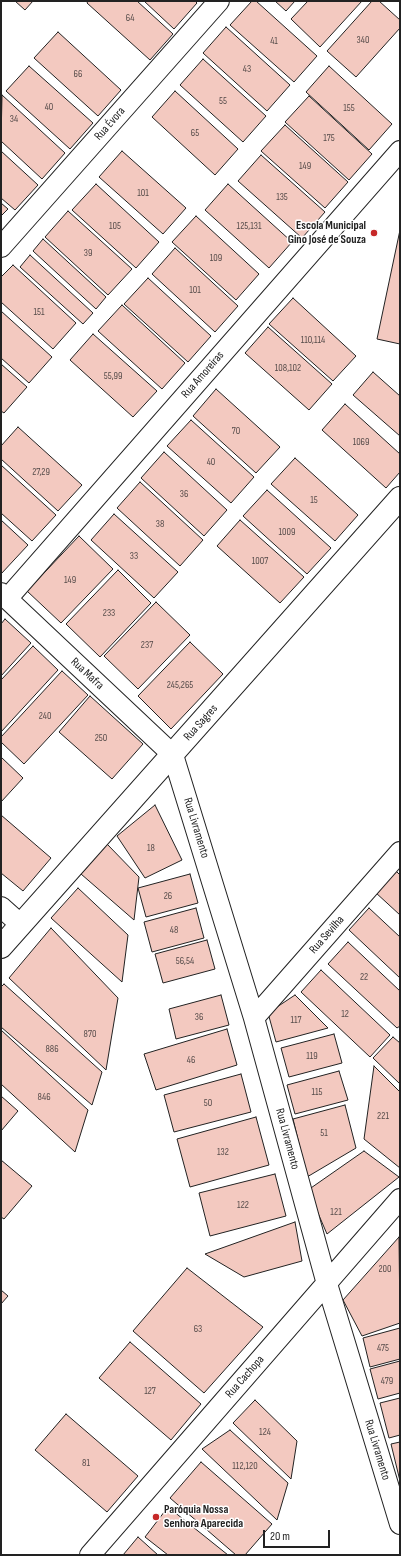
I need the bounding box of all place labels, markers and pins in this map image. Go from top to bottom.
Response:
place label: Escola Municipal Gino José de Souza [288,219,366,247]
marker: Escola Municipal Gino José de Souza [369,228,379,238]
place label: Paróquia Nossa Senhora Aparecida [164,1503,243,1531]
marker: Paróquia Nossa Senhora Aparecida [151,1512,161,1522]

